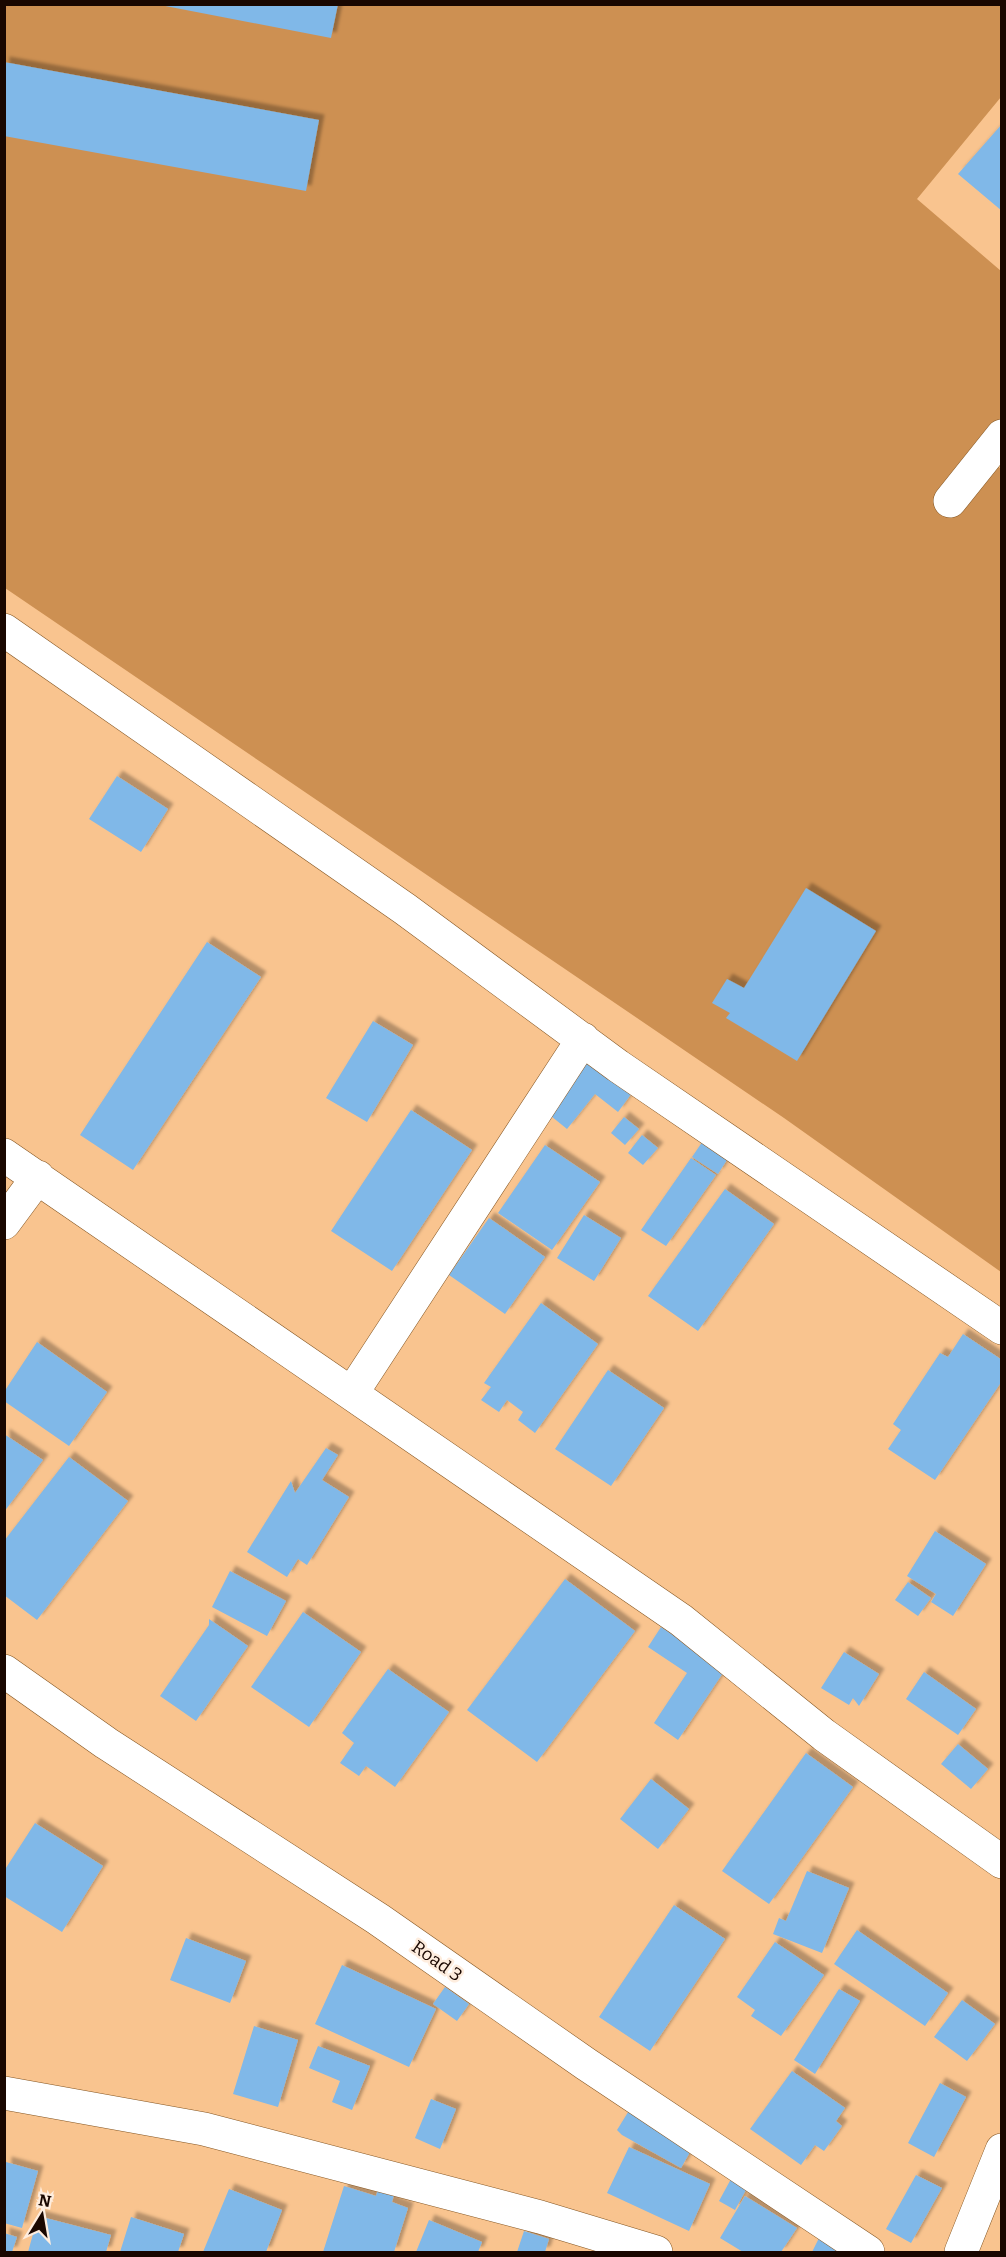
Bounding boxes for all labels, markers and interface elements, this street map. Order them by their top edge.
street label: Road 3 [408,1936,466,1986]
north arrow [12,2185,72,2245]
text: N [37,2190,53,2211]

